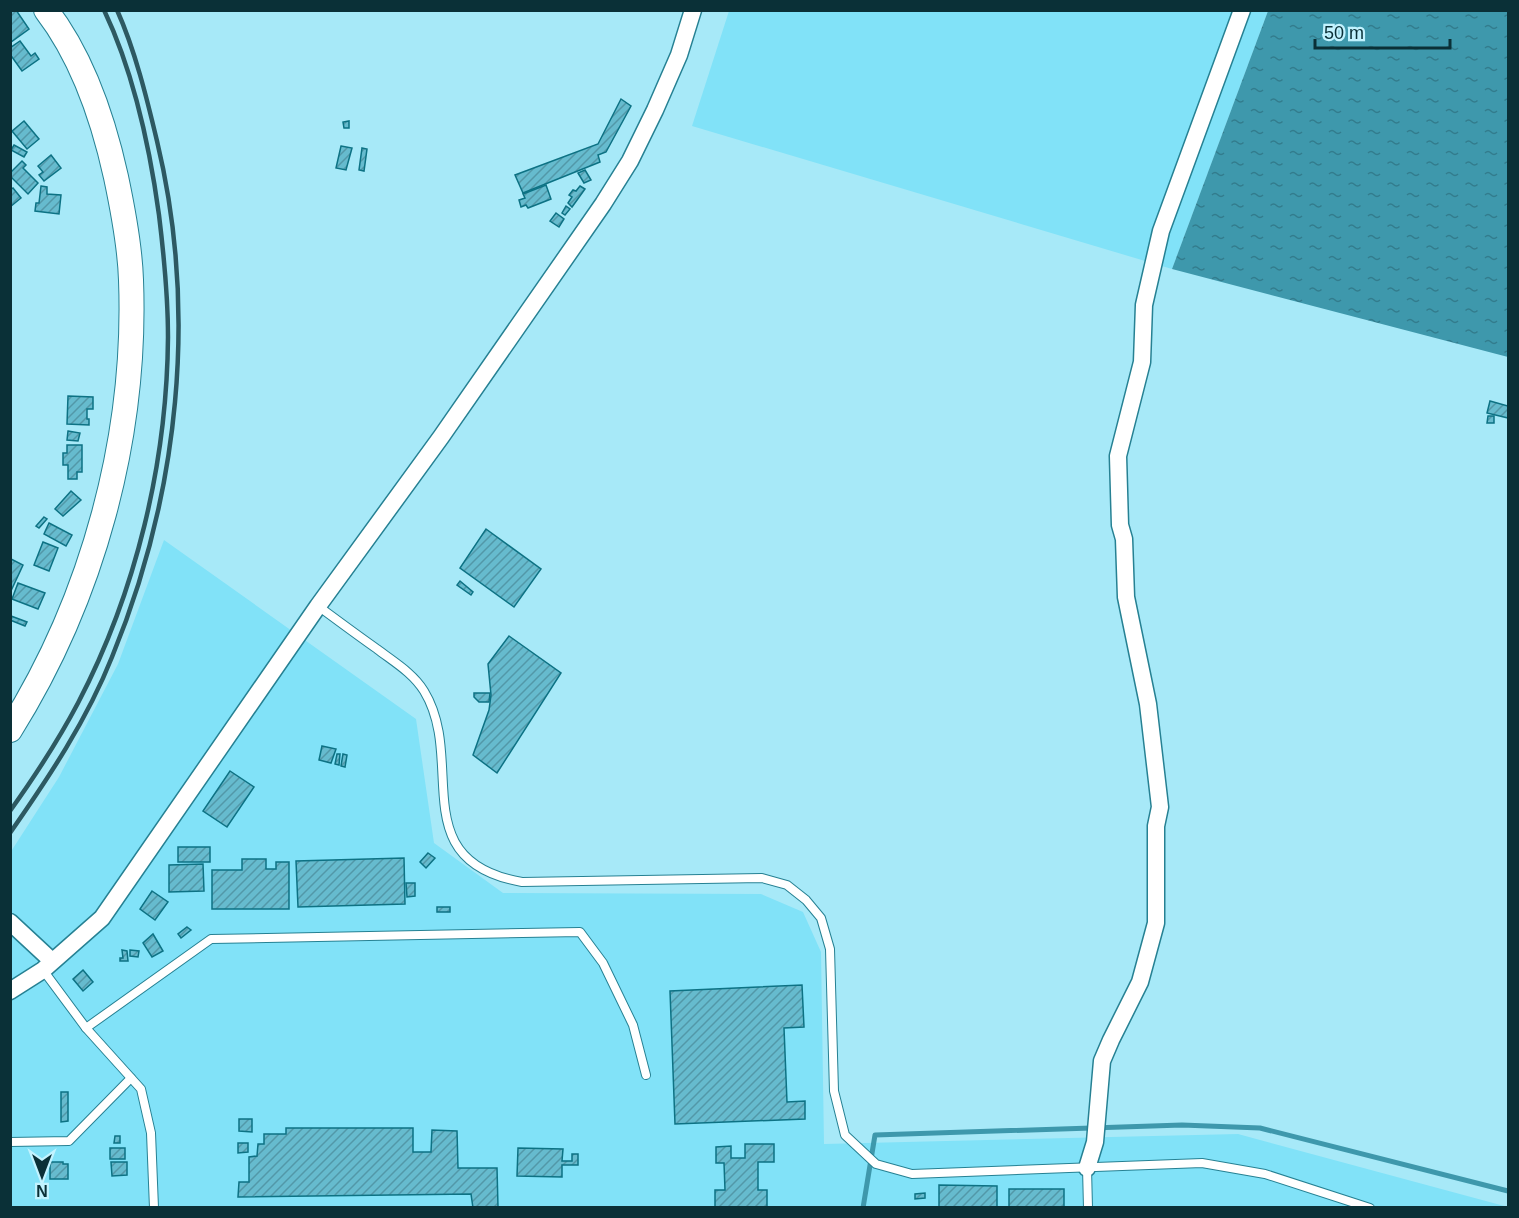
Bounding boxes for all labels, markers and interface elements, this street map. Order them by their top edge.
scale bar [1315,12,1450,50]
text: 50 m [1324,23,1364,43]
north arrow [12,1146,72,1206]
text: N [36,1182,48,1199]

